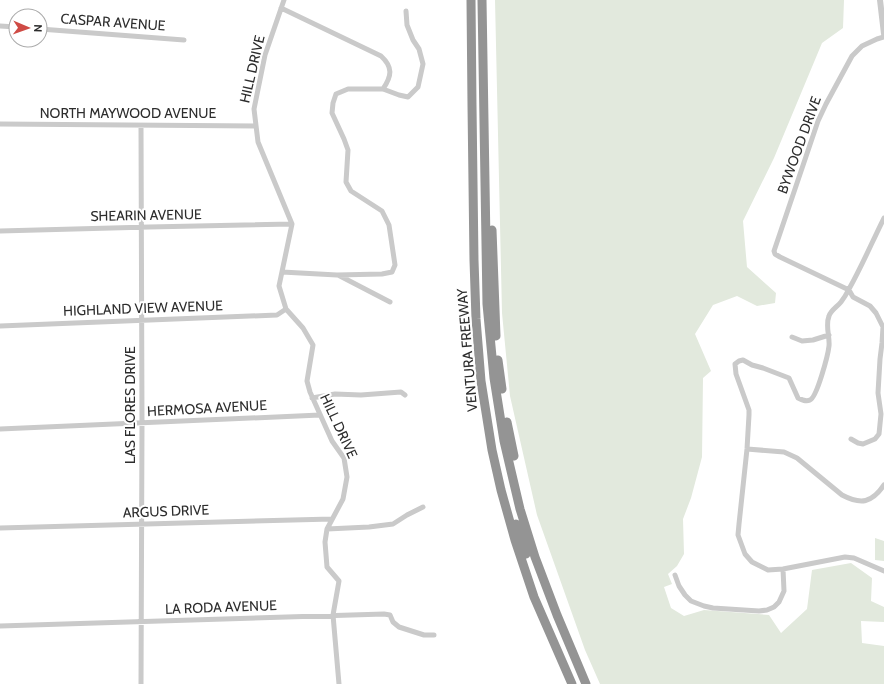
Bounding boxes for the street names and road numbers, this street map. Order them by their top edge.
street label: CASPAR AVENUE [60,9,166,35]
street label: HILL DRIVE [235,33,269,105]
street label: BYWOOD DRIVE [773,94,825,196]
street label: NORTH MAYWOOD AVENUE [40,104,216,122]
street label: SHEARIN AVENUE [90,205,202,225]
street label: VENTURA FREEWAY [453,287,481,412]
street label: HIGHLAND VIEW AVENUE [63,296,223,320]
street label: LAS FLORES DRIVE [121,346,139,464]
street label: HILL DRIVE [316,391,362,461]
street label: HERMOSA AVENUE [147,396,268,420]
street label: ARGUS DRIVE [123,500,210,522]
street label: LA RODA AVENUE [165,596,277,618]

